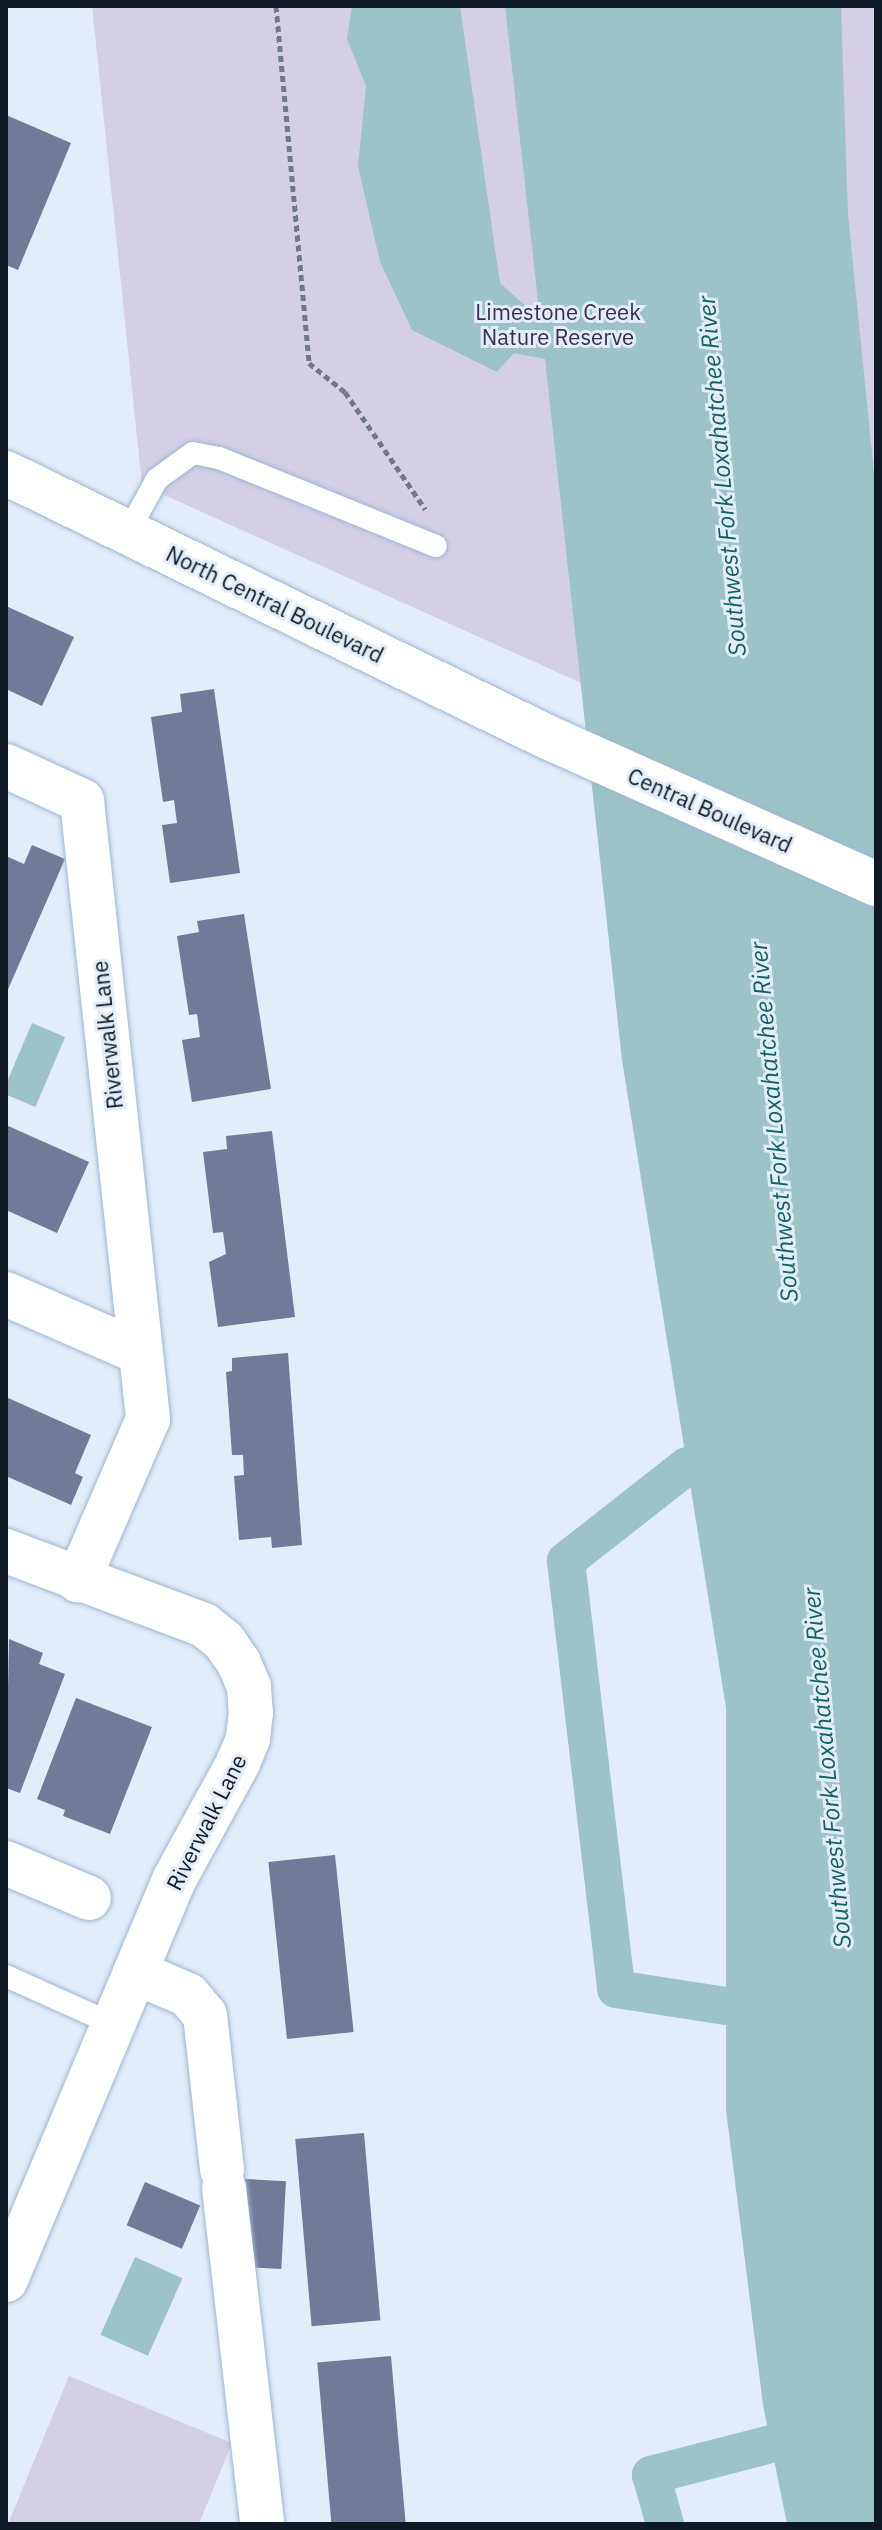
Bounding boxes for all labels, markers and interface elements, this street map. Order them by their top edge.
water label: Southwest Fork Loxahatchee River [692,294,752,658]
park label: Limestone Creek Nature Reserve [475,298,641,350]
street label: North Central Boulevard [162,540,388,668]
street label: Central Boulevard [624,762,796,858]
water label: Southwest Fork Loxahatchee River [744,940,804,1304]
street label: Riverwalk Lane [86,960,128,1110]
water label: Southwest Fork Loxahatchee River [797,1586,857,1950]
street label: Riverwalk Lane [160,1750,252,1894]

